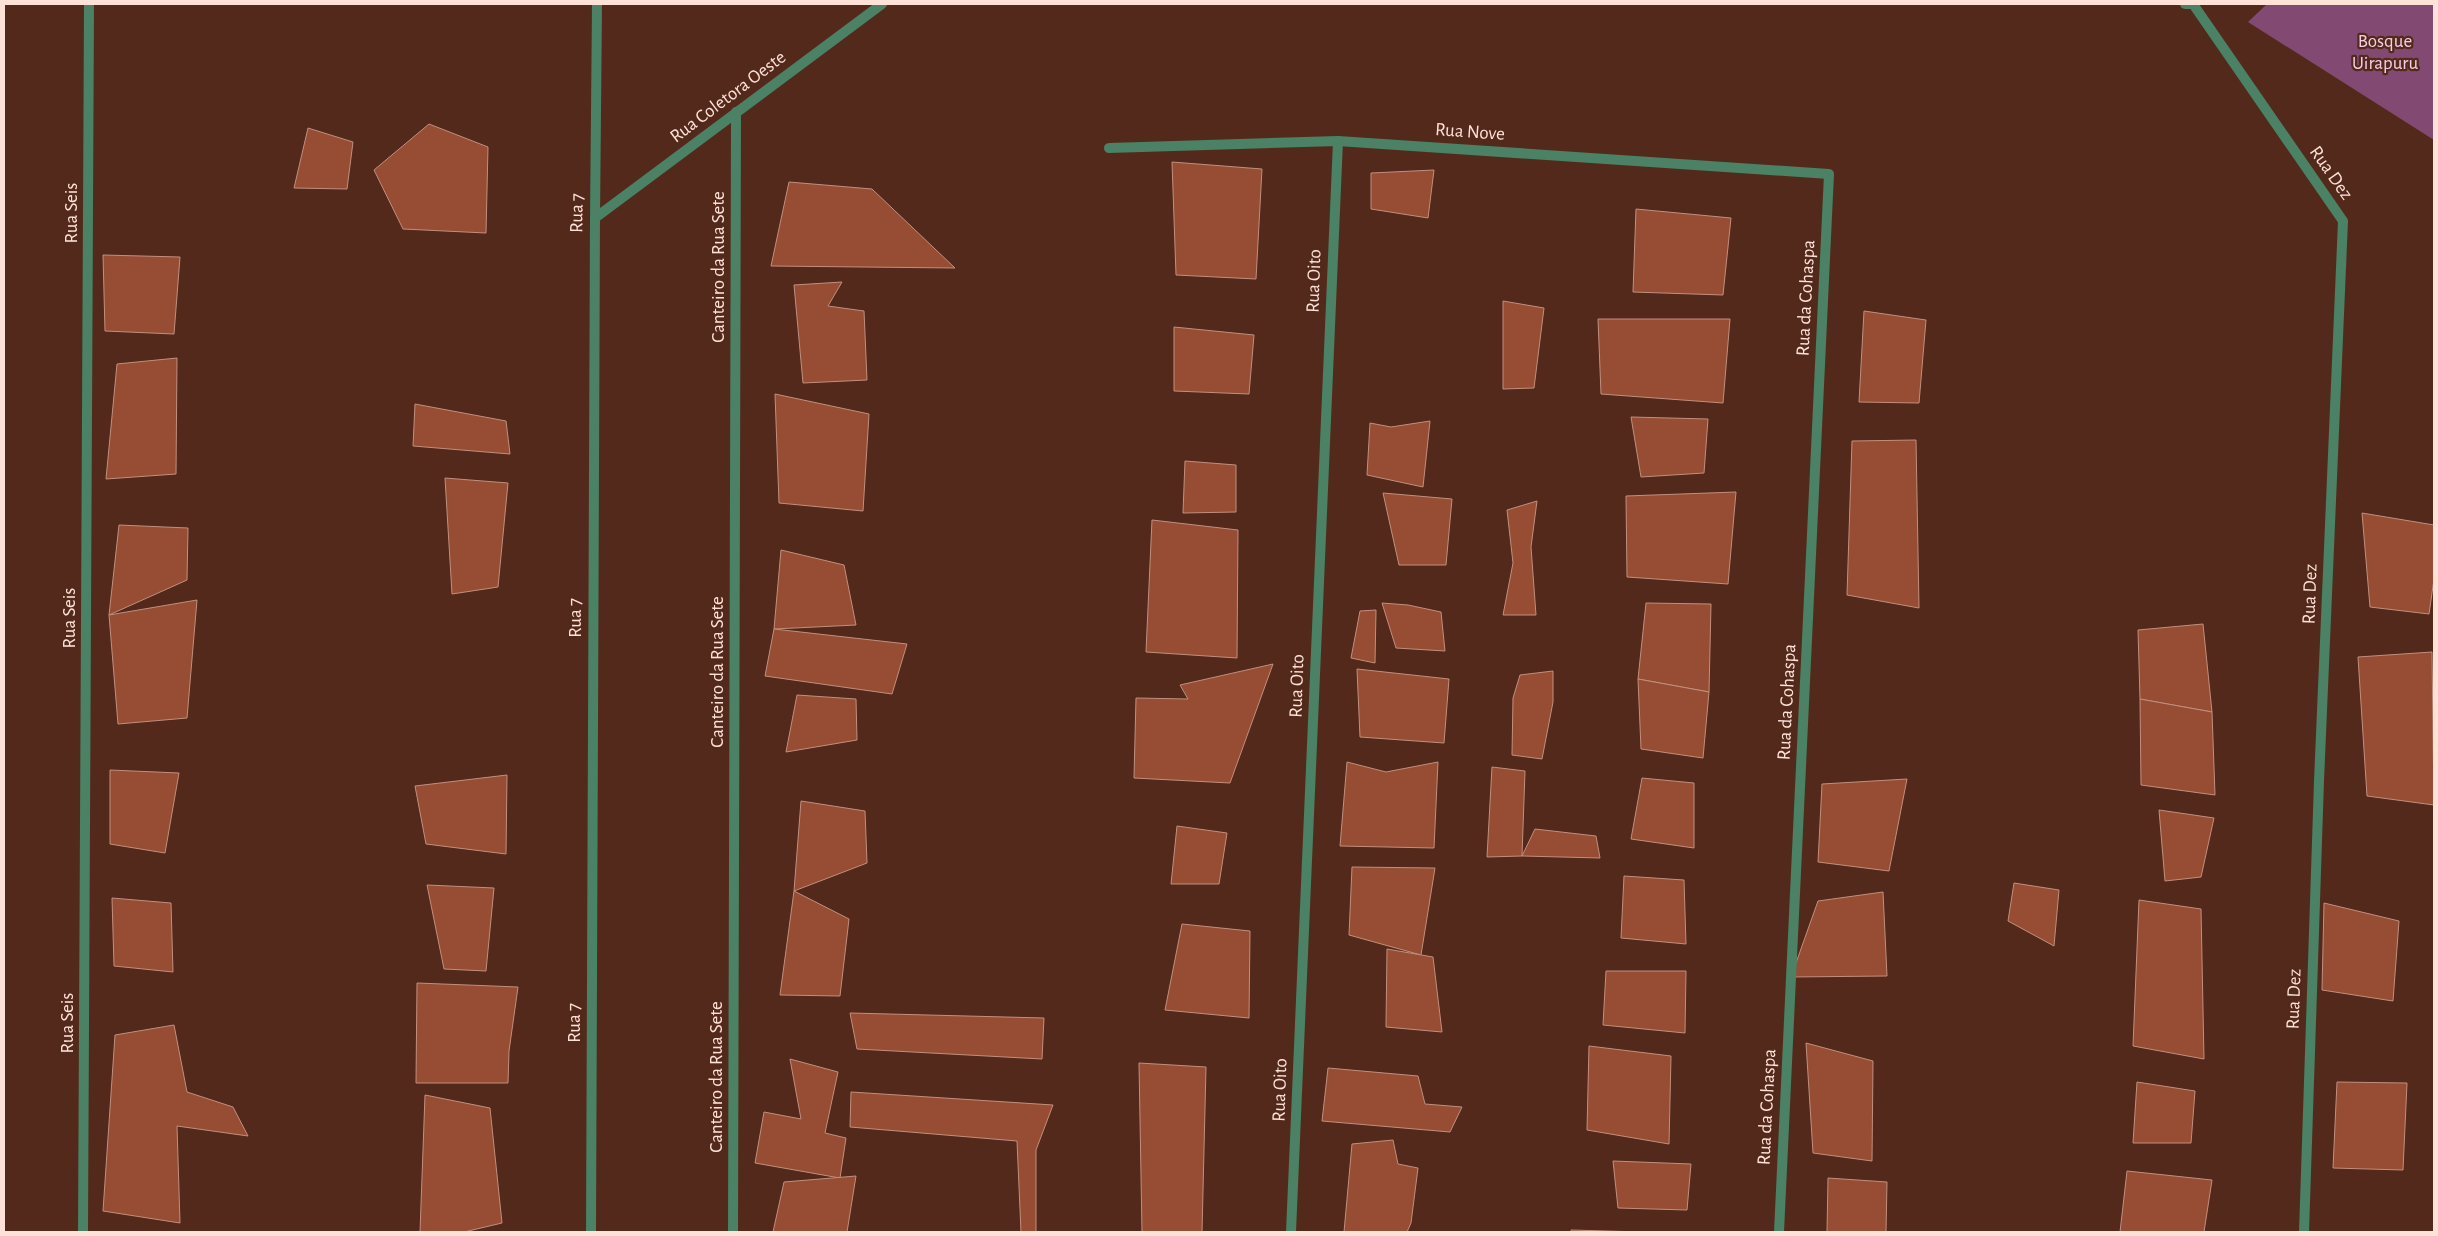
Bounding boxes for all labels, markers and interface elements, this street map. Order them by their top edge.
park label: Bosque Uirapuru [2352,32,2418,73]
street label: Rua Coletora Oeste [667,48,789,146]
street label: Rua Nove [1434,120,1506,144]
street label: Rua Dez [2306,143,2356,203]
street label: Rua Seis [62,183,81,243]
street label: Canteiro da Rua Sete [709,191,728,343]
street label: Rua 7 [567,193,587,233]
street label: Rua da Cohaspa [1793,239,1819,357]
street label: Rua Oito [1303,249,1325,313]
street label: Rua Dez [2299,563,2321,625]
street label: Rua Seis [60,588,79,648]
street label: Canteiro da Rua Sete [708,596,727,748]
street label: Rua 7 [566,598,585,638]
street label: Rua da Cohaspa [1774,643,1800,761]
street label: Rua Oito [1286,654,1308,718]
street label: Rua Dez [2283,968,2305,1030]
street label: Rua Seis [58,993,77,1053]
street label: Canteiro da Rua Sete [707,1001,726,1153]
street label: Rua 7 [565,1003,584,1043]
street label: Rua da Cohaspa [1754,1048,1780,1166]
street label: Rua Oito [1269,1058,1291,1122]

